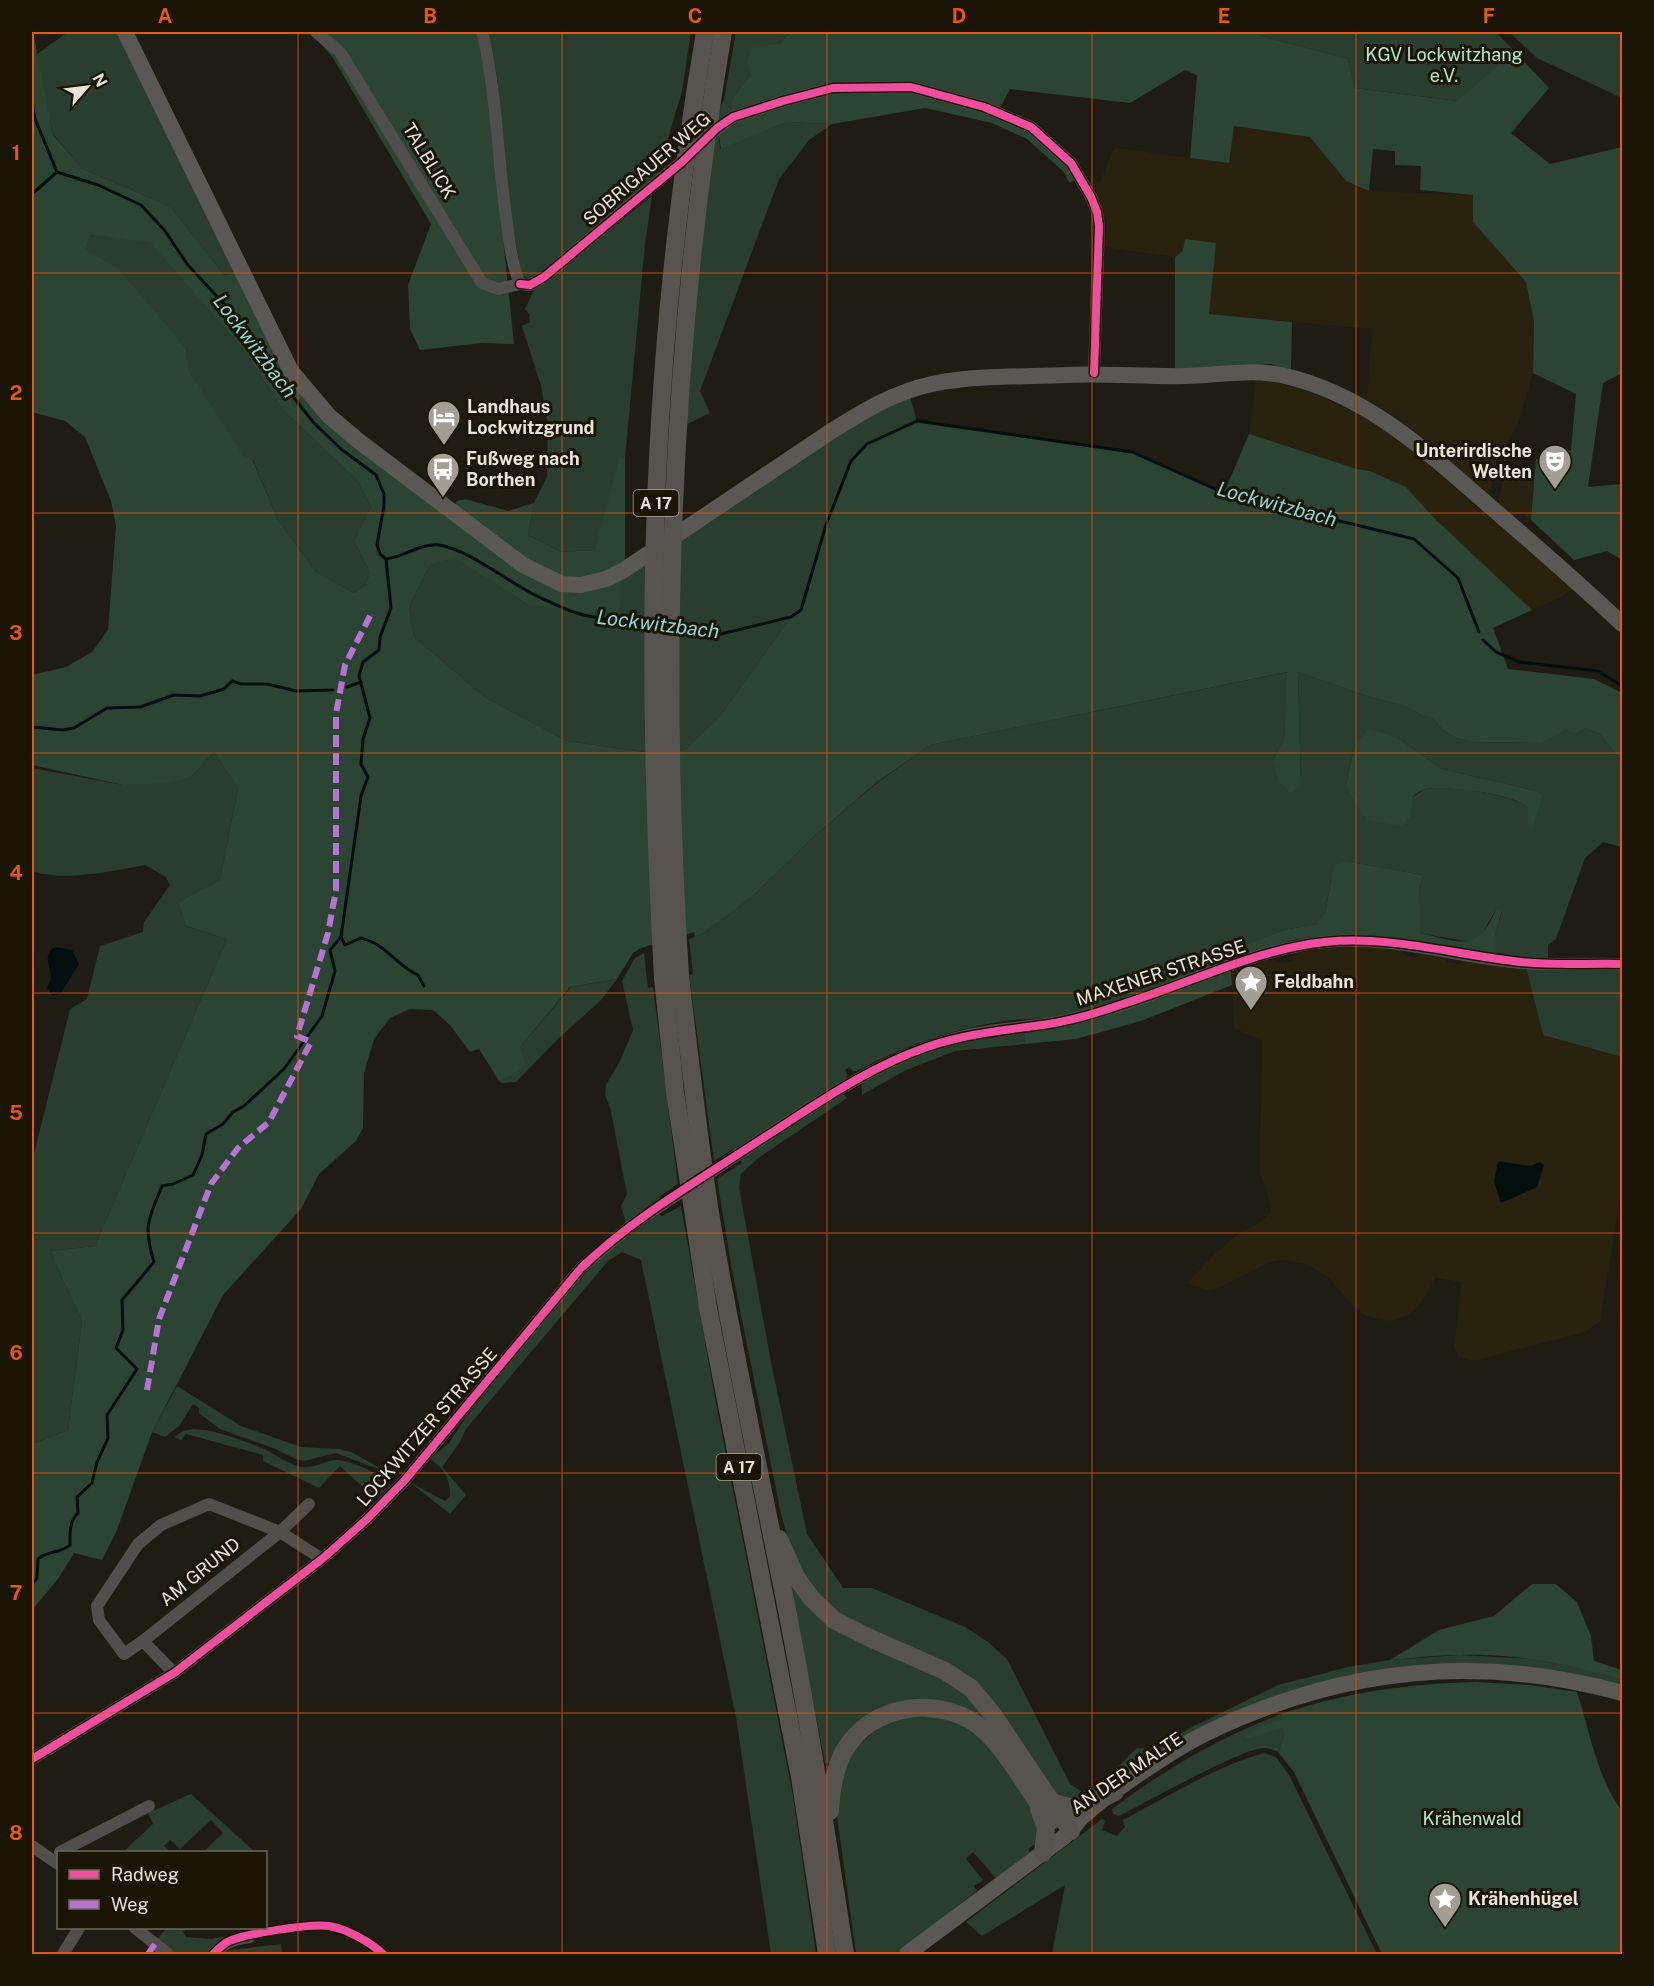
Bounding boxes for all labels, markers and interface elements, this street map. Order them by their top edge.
text: A [158,4,172,28]
text: B [423,4,437,28]
text: C [688,4,702,28]
text: D [952,4,966,28]
text: E [1218,4,1230,28]
text: F [1483,4,1495,28]
park label: KGV Lockwitzhang e.V. [1365,44,1523,86]
north arrow [57,57,117,117]
text: N [88,70,111,90]
street label: SOBRIGAUER WEG [579,108,714,230]
street label: TALBLICK [399,119,460,202]
text: 1 [12,141,20,165]
water label: Lockwitzbach [208,290,302,402]
text: 2 [10,381,22,405]
place label: Landhaus Lockwitzgrund [467,396,595,438]
hotel icon: Landhaus Lockwitzgrund [426,399,462,446]
place label: Unterirdische Welten [1415,440,1532,482]
theatre icon: Unterirdische Welten [1537,443,1573,490]
place label: Fußweg nach Borthen [466,448,580,490]
bus stop icon: Fußweg nach Borthen [425,451,461,498]
water label: Lockwitzbach [1214,476,1340,532]
road number: A 17 [634,490,678,516]
water label: Lockwitzbach [595,605,721,643]
text: 3 [9,621,23,645]
text: 4 [9,861,23,885]
street label: MAXENER STRASSE [1074,935,1248,1010]
place icon: Feldbahn [1233,964,1269,1011]
place label: Feldbahn [1274,971,1354,992]
text: 5 [9,1101,23,1125]
text: 6 [9,1341,23,1365]
street label: LOCKWITZER STRASSE [352,1343,501,1510]
road number: A 17 [716,1454,762,1480]
street label: AM GRUND [155,1533,244,1610]
text: 7 [10,1581,22,1605]
street label: AN DER MALTE [1067,1727,1187,1818]
park label: Krähenwald [1422,1808,1522,1829]
text: 8 [9,1821,23,1845]
legend [57,1851,267,1929]
text: Radweg [111,1864,179,1885]
place icon: Krähenhügel [1427,1881,1463,1928]
place label: Krähenhügel [1468,1888,1579,1909]
text: Weg [111,1894,149,1915]

